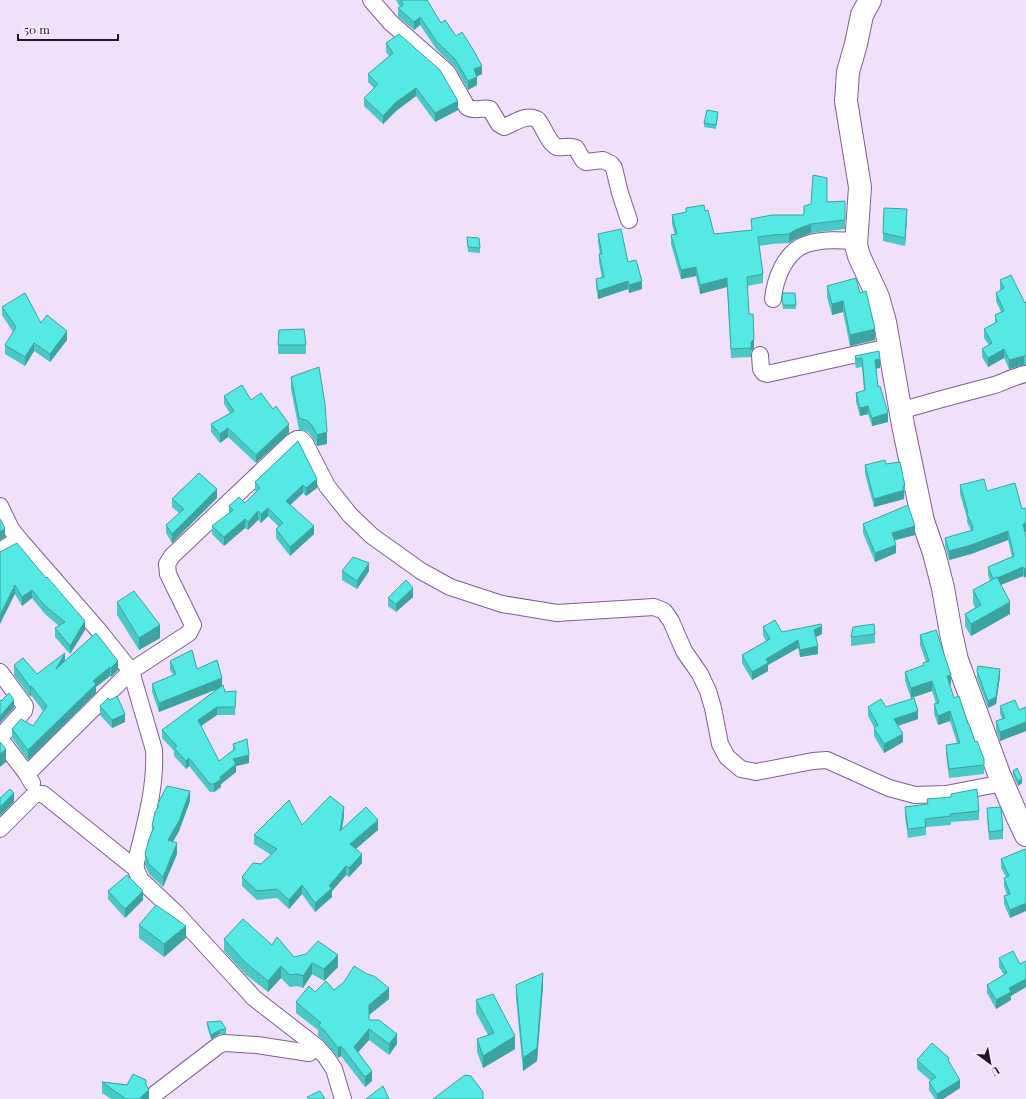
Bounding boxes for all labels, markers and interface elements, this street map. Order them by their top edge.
scale bar [18,16,118,42]
text: 50 m [24,21,50,37]
north arrow [970,1043,1010,1083]
text: U [988,1064,1003,1080]

